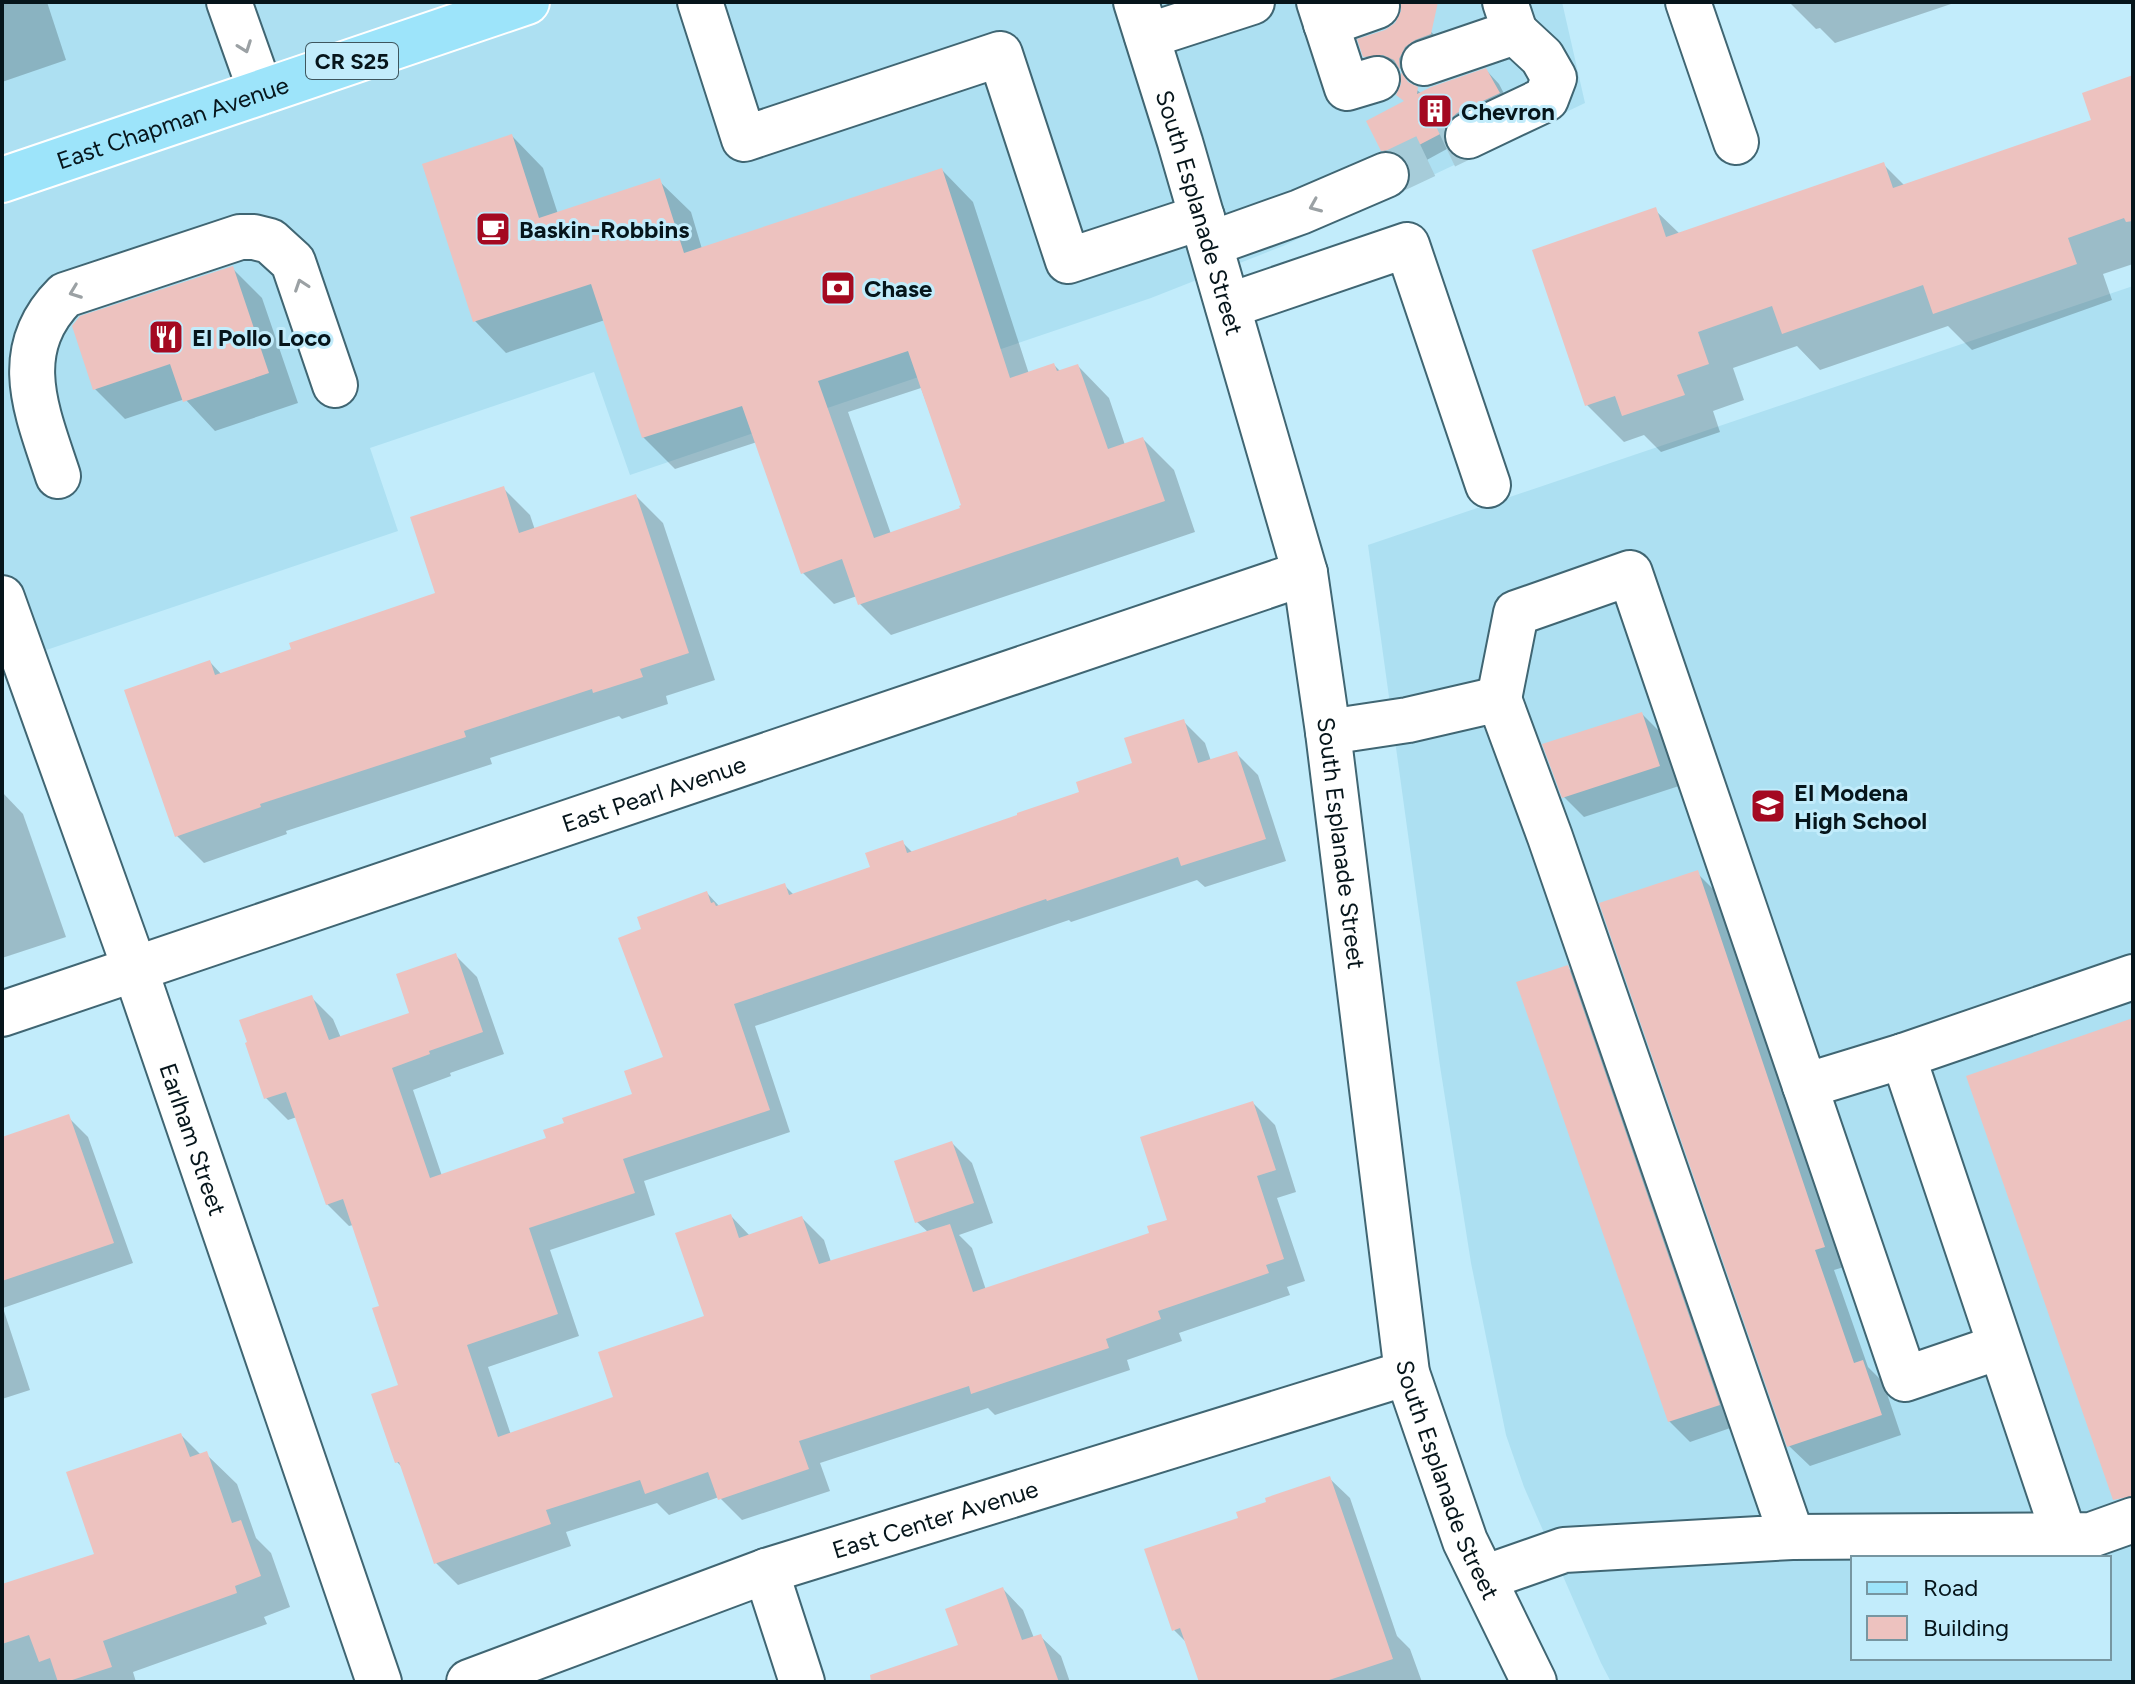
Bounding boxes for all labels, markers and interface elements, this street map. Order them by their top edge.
one-way arrow [235,39,252,53]
road number: CR S25 [306,43,398,79]
street label: East Chapman Avenue [53,69,292,175]
street label: South Esplanade Street [1150,87,1250,338]
building icon: Chevron [1416,92,1454,130]
place label: Chevron [1461,97,1555,126]
one-way arrow [1308,196,1323,212]
cafe icon: Baskin-Robbins [474,210,512,248]
place label: Baskin-Robbins [519,215,689,244]
bank icon: Chase [819,269,857,307]
place label: Chase [864,274,932,303]
one-way arrow [295,279,311,293]
one-way arrow [69,282,83,299]
restaurant icon: El Pollo Loco [147,318,185,356]
place label: El Pollo Loco [192,323,331,352]
street label: South Esplanade Street [1312,715,1372,971]
street label: East Pearl Avenue [558,749,749,838]
place label: El Modena High School [1794,778,1927,835]
school or university icon: El Modena High School [1749,787,1787,825]
street label: Earlham Street [154,1059,233,1219]
street label: South Esplanade Street [1391,1358,1506,1604]
street label: East Center Avenue [829,1473,1042,1564]
legend [1851,1556,2111,1660]
text: Road [1923,1573,1978,1602]
text: Building [1923,1613,2009,1642]

